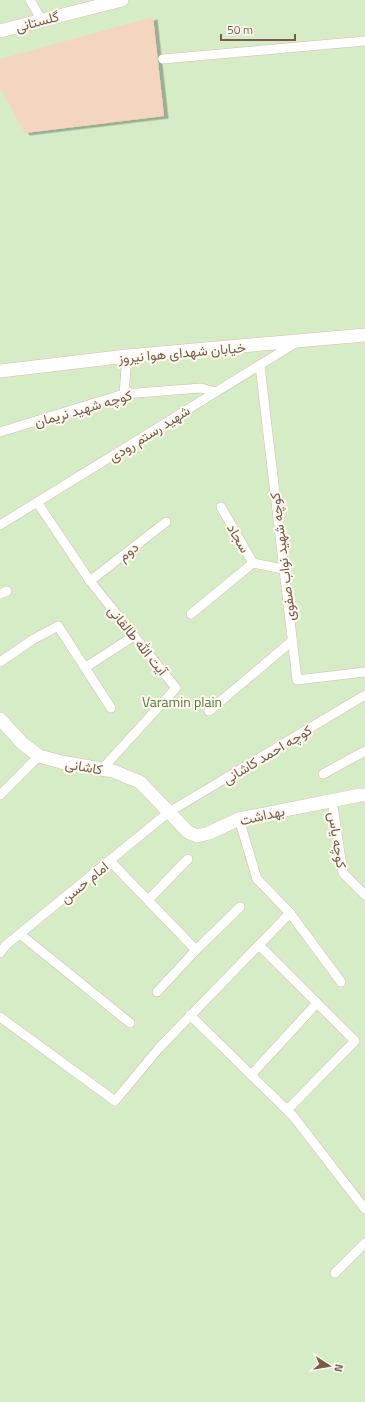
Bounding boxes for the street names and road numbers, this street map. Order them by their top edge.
street label: گلستانی [13,5,61,37]
street label: خیابان شهدای هوا نیروز [116,336,247,368]
street label: کوچه شهید نریمان [32,384,134,432]
street label: شهید رستم رودی [104,400,194,466]
street label: کوچه شهید نواب صفوی [264,492,300,622]
street label: سجاد [222,519,256,557]
street label: دوم [113,536,143,566]
street label: آیت الله طالقانی [103,600,174,681]
street label: کوچه احمد کاشانی [218,719,316,789]
street label: کاشانی [64,752,104,780]
street label: بهداشت [237,800,287,830]
street label: کوچه یاس [323,810,353,870]
street label: امام حسن [55,856,113,908]

